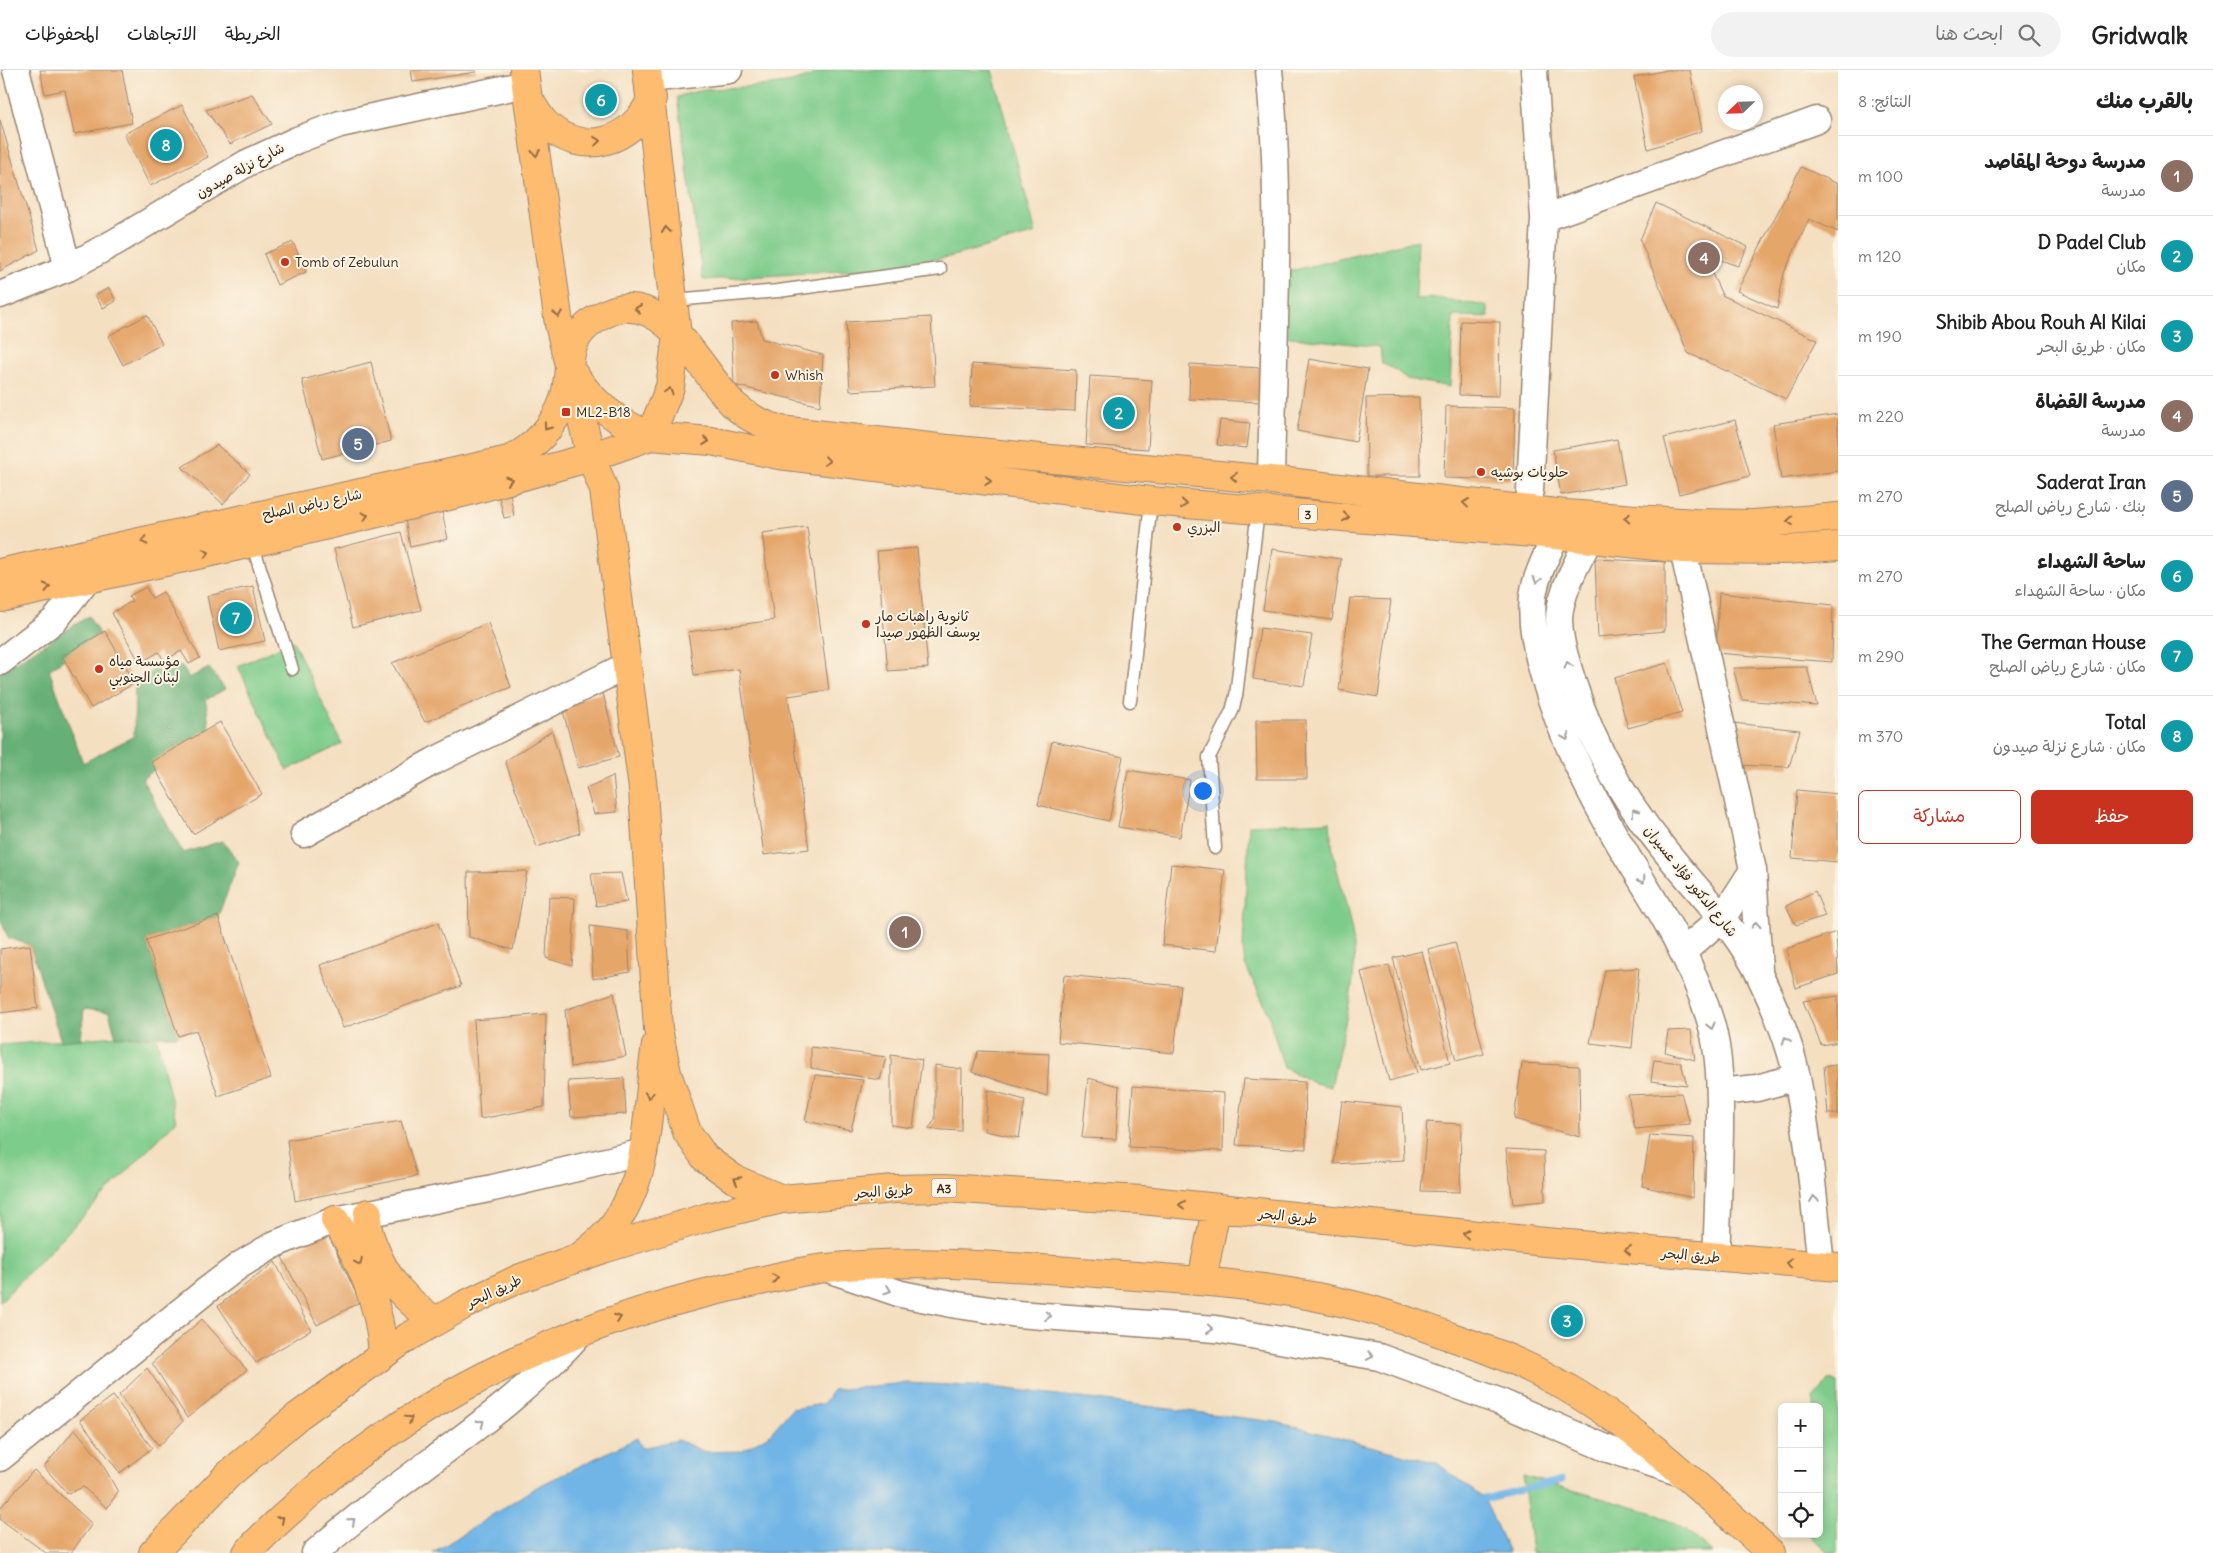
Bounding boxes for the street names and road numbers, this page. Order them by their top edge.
street label: شارع نزلة صيدون [193,138,288,203]
street label: شارع رياض الصلح [261,485,364,524]
road number: 3 [1299,504,1317,524]
street label: شارع الدكتور فؤاد عسيران [1640,822,1742,941]
road number: A3 [932,1178,956,1198]
street label: طريق البحر [853,1180,914,1202]
street label: طريق البحر [1257,1204,1318,1228]
street label: طريق البحر [1660,1243,1721,1267]
street label: طريق البحر [463,1270,524,1312]

